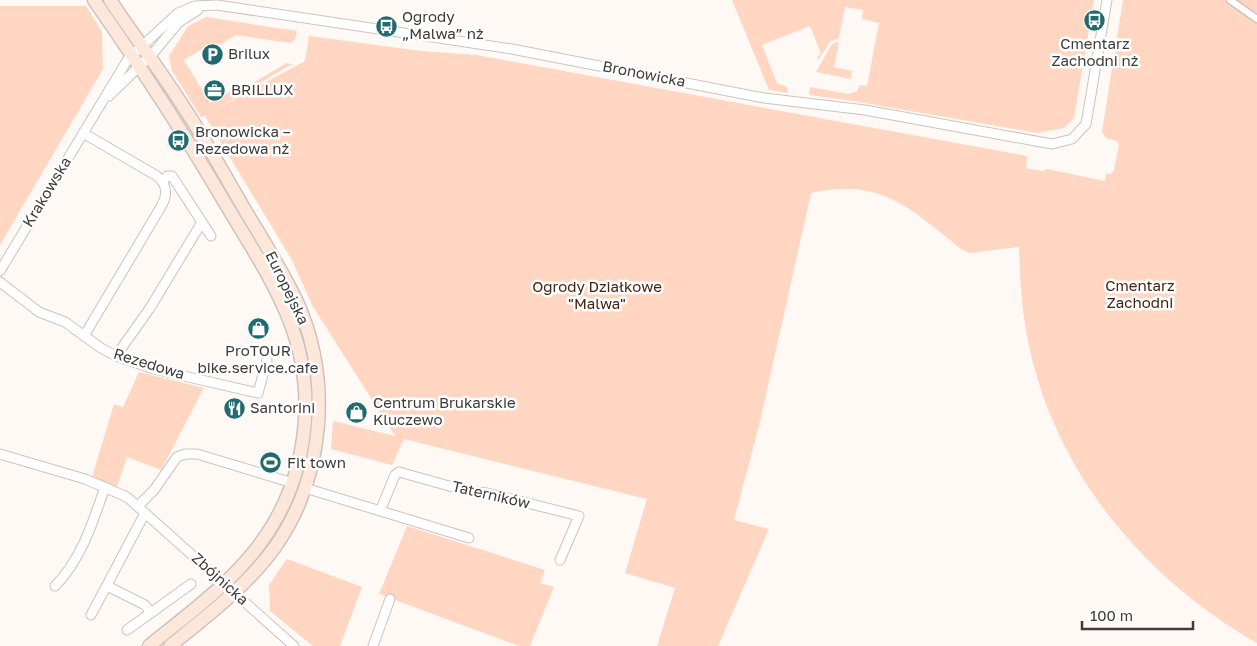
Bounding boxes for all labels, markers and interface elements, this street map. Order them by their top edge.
place label: Ogrody „Malwa” nż [402,7,484,42]
bus stop icon: Cmentarz Zachodni nż [1083,9,1107,33]
bus stop icon: Ogrody „Malwa” nż [374,14,398,38]
place label: Cmentarz Zachodni nż [1052,34,1139,69]
parking icon: Brilux [200,42,224,66]
place label: Brilux [228,44,270,62]
street label: Bronowicka [601,56,687,90]
office icon: BRILLUX [203,78,227,102]
place label: BRILLUX [231,80,294,98]
place label: Bronowicka – Rezedowa nż [195,122,291,157]
bus stop icon: Bronowicka – Rezedowa nż [167,129,191,153]
street label: Krakowska [18,153,74,230]
street label: Europejska [262,248,313,327]
park label: Cmentarz Zachodni [1105,276,1175,311]
park label: Ogrody Działkowe "Malwa" [532,277,662,312]
shop icon: ProTOUR bike.service.cafe [246,316,270,340]
place label: ProTOUR bike.service.cafe [197,341,319,376]
street label: Rezedowa [112,344,187,382]
place label: Centrum Brukarskie Kluczewo [373,393,516,428]
restaurant icon: Santorini [222,396,246,420]
place label: Santorini [250,398,315,416]
shop icon: Centrum Brukarskie Kluczewo [345,400,369,424]
sports icon: Fit town [259,451,283,475]
place label: Fit town [287,453,346,471]
street label: Taterników [451,476,532,512]
street label: Zbójnicka [189,548,253,608]
scale bar [1082,598,1193,630]
text: 100 m [1090,606,1133,624]

